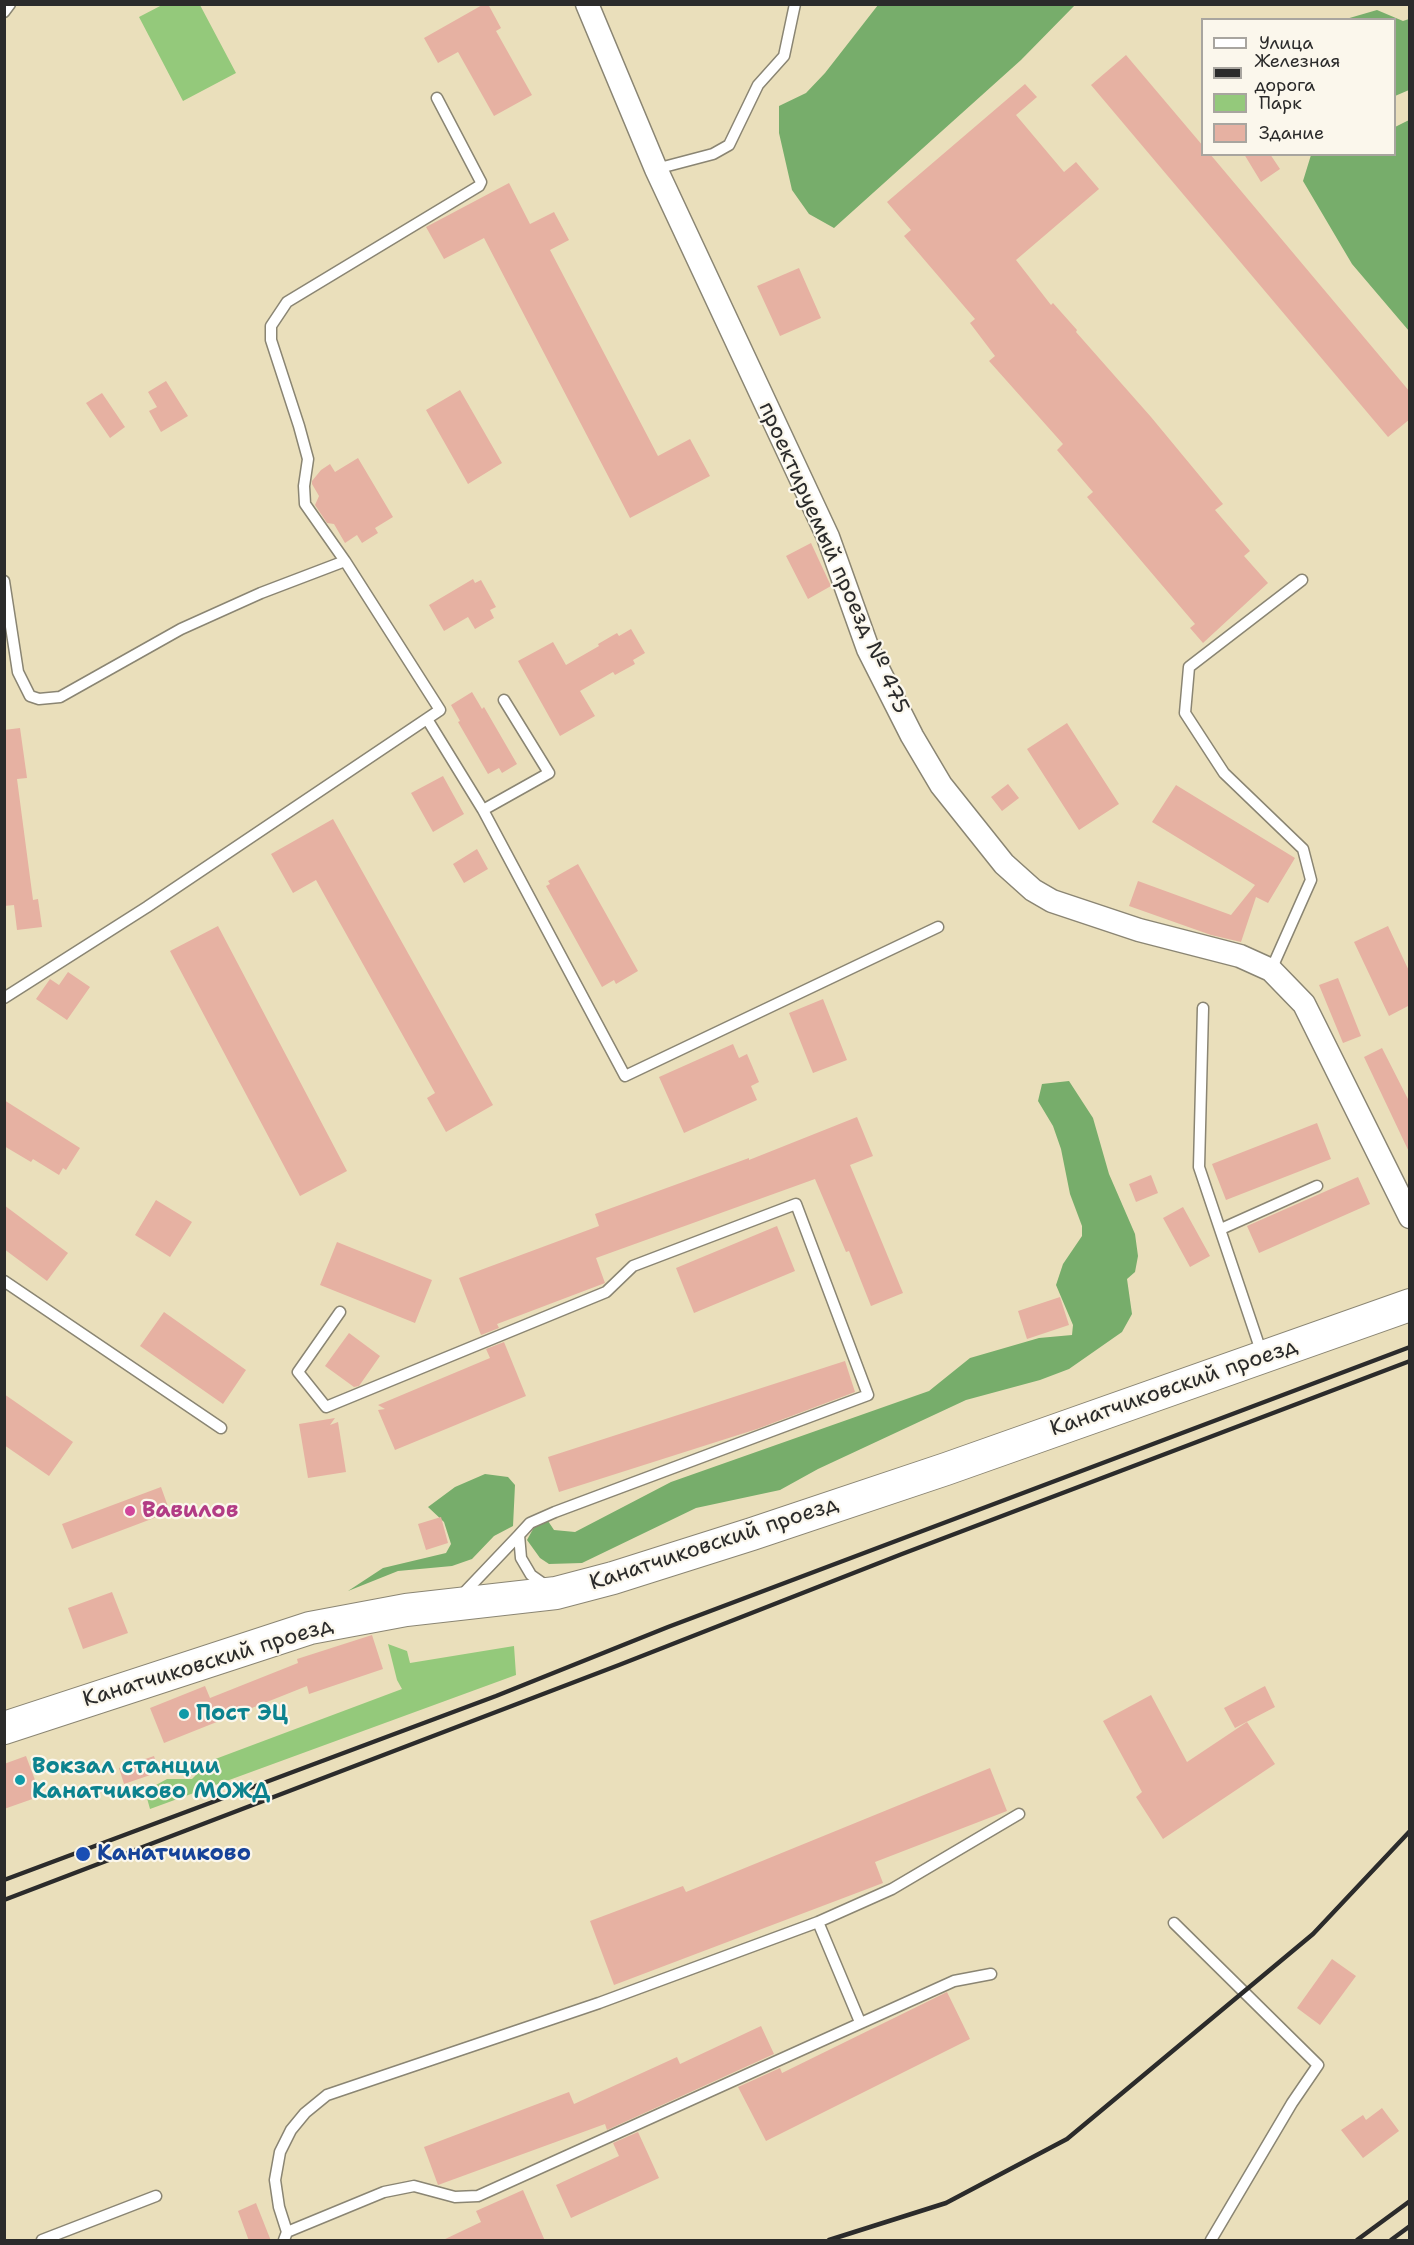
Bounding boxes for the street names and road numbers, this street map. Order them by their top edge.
street label: проектируемый проезд № 475 [752,398,914,718]
street label: Канатчиковский проезд [1047,1333,1301,1443]
street label: Канатчиковский проезд [586,1491,842,1597]
street label: Канатчиковский проезд [80,1612,336,1714]

